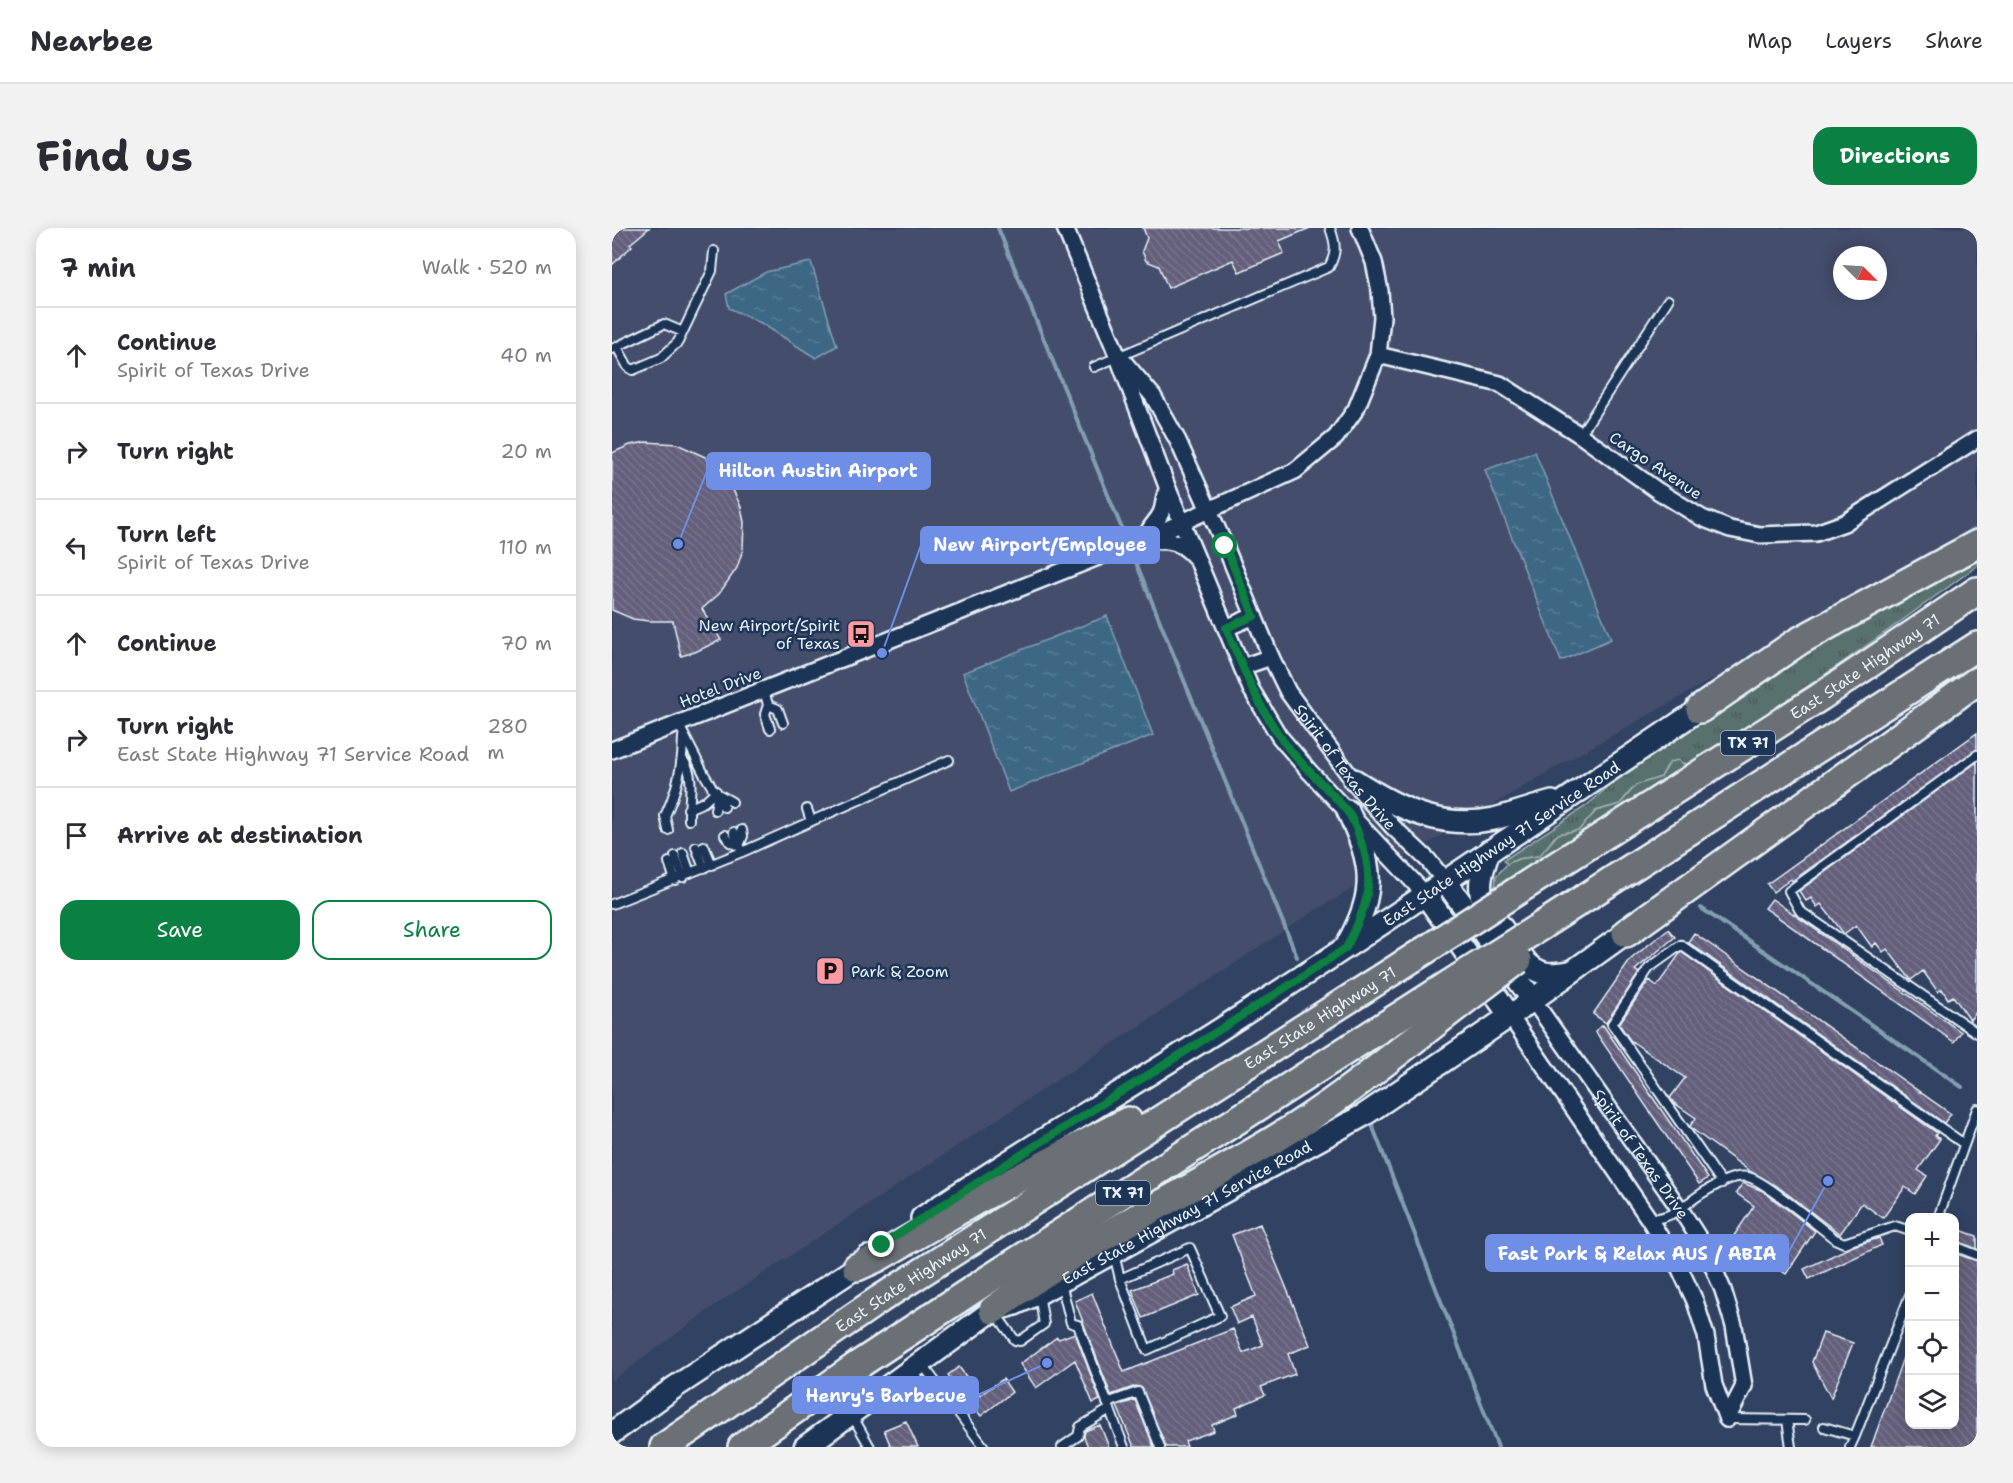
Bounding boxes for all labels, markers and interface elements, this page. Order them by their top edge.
text: Nearbee [30,22,153,60]
text: Map [1747,27,1792,55]
text: Layers [1825,27,1892,55]
text: Share [1925,27,1983,55]
button: Directions [1813,127,1977,185]
text: Find us [36,128,193,184]
north arrow [1833,246,1887,300]
text: 7 min [60,250,136,285]
text: Walk · 520 m [422,254,552,280]
text: Continue [117,328,217,357]
icon: ahead [60,339,93,372]
text: 40 m [500,342,552,368]
text: Spirit of Texas Drive [117,357,310,383]
street label: Cargo Avenue [1605,427,1706,504]
icon: right [60,435,93,468]
text: Turn right [117,437,234,466]
text: 20 m [501,438,552,464]
callout: Hilton Austin Airport [707,453,930,489]
text: Hilton Austin Airport [719,459,918,483]
text: Turn left [117,520,216,549]
callout: New Airport/Employee [921,527,1159,563]
icon: left [60,531,93,564]
route start [1211,532,1237,558]
text: New Airport/Employee [933,533,1147,557]
text: 110 m [498,534,552,560]
text: Spirit of Texas Drive [117,549,310,575]
street label: East State Highway 71 [1786,609,1944,725]
place label: New Airport/Spirit of Texas [699,615,840,654]
bus stop icon: New Airport/Spirit of Texas [845,618,877,650]
icon: ahead [60,627,93,660]
text: Continue [117,629,217,658]
text: 70 m [500,630,552,656]
street label: Hotel Drive [676,662,764,713]
street label: Spirit of Texas Drive [1289,700,1401,835]
text: Turn right [117,712,234,741]
text: 280 m [487,713,528,765]
icon: right [60,723,93,756]
road number: TX 71 [1721,731,1775,755]
text: East State Highway 71 Service Road [117,741,469,767]
street label: East State Highway 71 Service Road [1379,756,1624,931]
icon: arrive [60,819,93,852]
text: Arrive at destination [117,821,363,850]
button: Save [60,900,300,960]
button: Share [312,900,552,960]
parking icon: Park & Zoom [814,955,846,987]
place label: Park & Zoom [851,961,949,982]
street label: East State Highway 71 [1240,962,1400,1074]
street label: Spirit of Texas Drive [1588,1085,1694,1223]
street label: East State Highway 71 Service Road [1058,1136,1315,1290]
road number: TX 71 [1096,1181,1150,1205]
map controls [1905,1213,1959,1429]
button: + [1905,1213,1959,1267]
street label: East State Highway 71 [831,1224,991,1337]
route end [868,1231,894,1257]
callout: Fast Park & Relax AUS / ABIA [1486,1235,1788,1271]
text: Fast Park & Relax AUS / ABIA [1498,1242,1776,1266]
button: − [1905,1267,1959,1321]
button: locate [1905,1321,1959,1375]
button: layers [1905,1375,1959,1429]
callout: Henry's Barbecue [793,1377,978,1413]
text: Henry's Barbecue [806,1384,967,1408]

